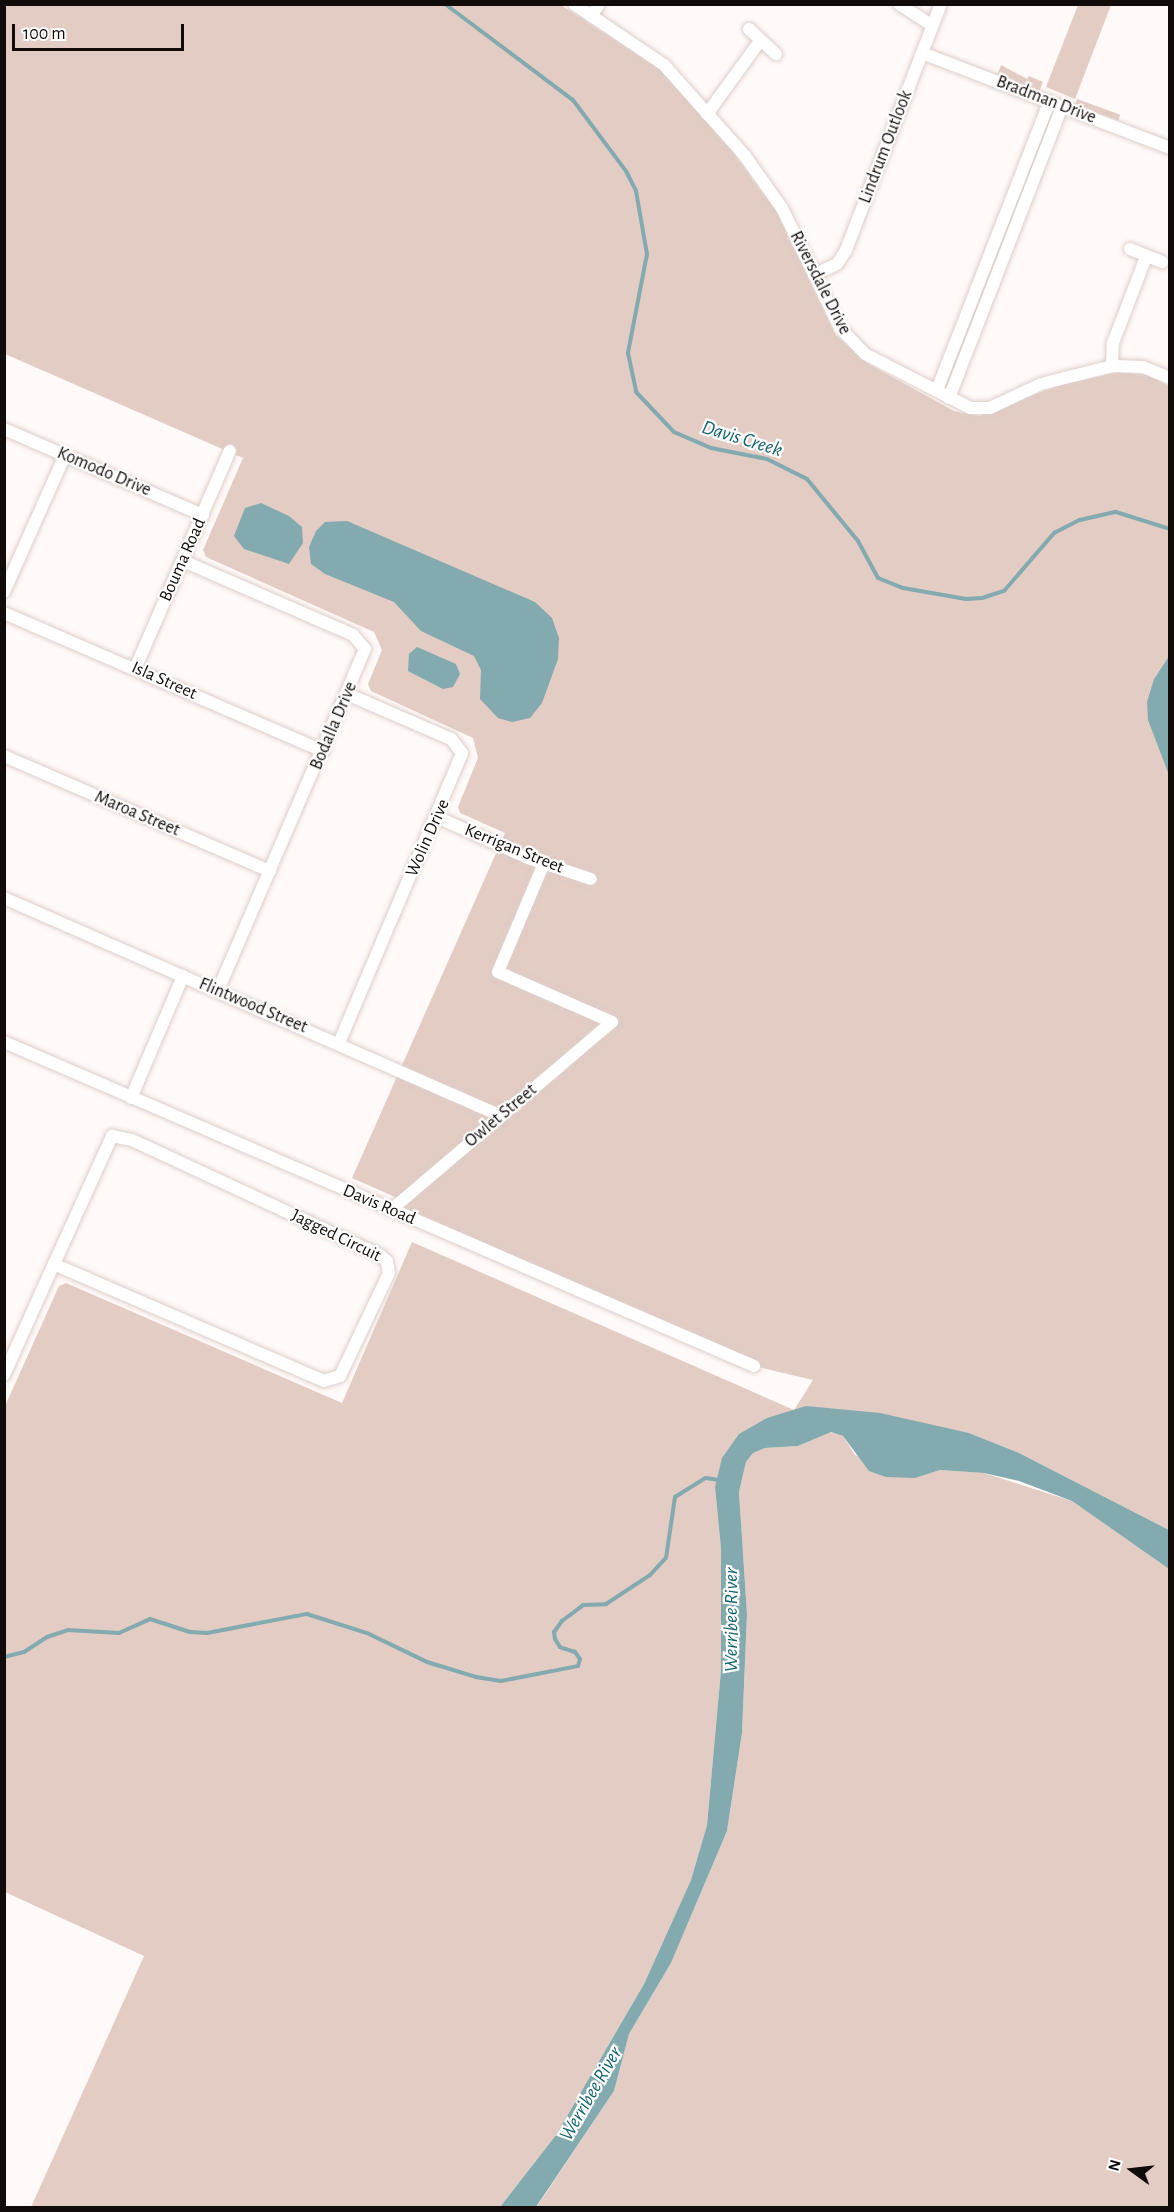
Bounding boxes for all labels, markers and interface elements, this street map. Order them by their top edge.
scale bar [15,12,188,50]
text: 100 m [23,25,66,43]
street label: Bradman Drive [993,71,1099,129]
street label: Lindrum Outlook [855,87,917,207]
street label: Riversdale Drive [785,228,855,338]
water label: Davis Creek [699,415,785,463]
street label: Komodo Drive [54,443,154,501]
street label: Bouma Road [155,515,211,605]
street label: Isla Street [128,657,200,705]
street label: Bodalla Drive [306,679,362,773]
street label: Maroa Street [91,786,183,842]
street label: Wolin Drive [401,796,455,880]
street label: Kerrigan Street [461,819,567,879]
street label: Flintwood Street [195,973,311,1039]
street label: Owlet Street [461,1080,541,1152]
street label: Davis Road [339,1180,419,1230]
street label: Jagged Circuit [288,1205,384,1267]
water label: Werribee River [719,1568,743,1672]
water label: Werribee River [554,2043,628,2145]
north arrow [1102,2140,1162,2200]
text: N [1105,2158,1124,2173]

